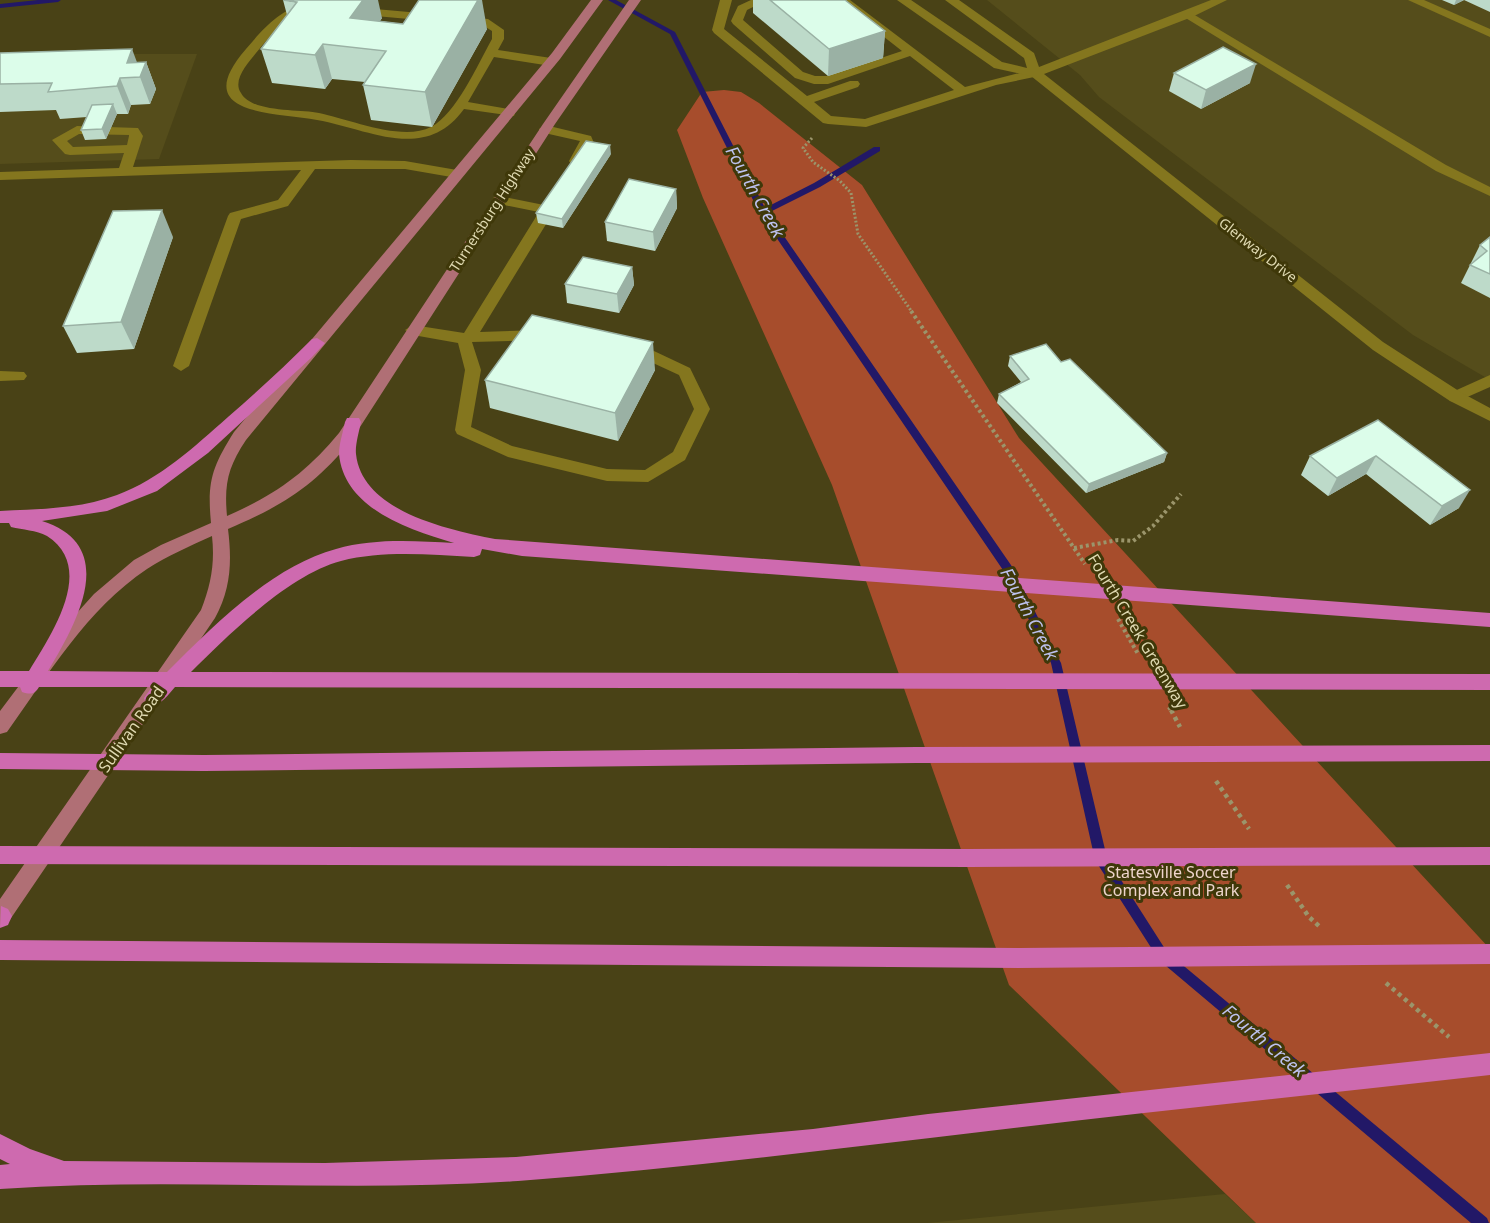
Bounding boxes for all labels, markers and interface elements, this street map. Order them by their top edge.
water label: Fourth Creek [721,141,792,243]
street label: Turnersburg Highway [445,144,539,275]
street label: Glenway Drive [1215,213,1302,286]
street label: Fourth Creek Greenway [1083,549,1193,713]
water label: Fourth Creek [995,563,1065,665]
street label: Sullivan Road [93,681,169,777]
park label: Statesville Soccer Complex and Park [1103,861,1240,901]
water label: Fourth Creek [1218,998,1312,1083]

